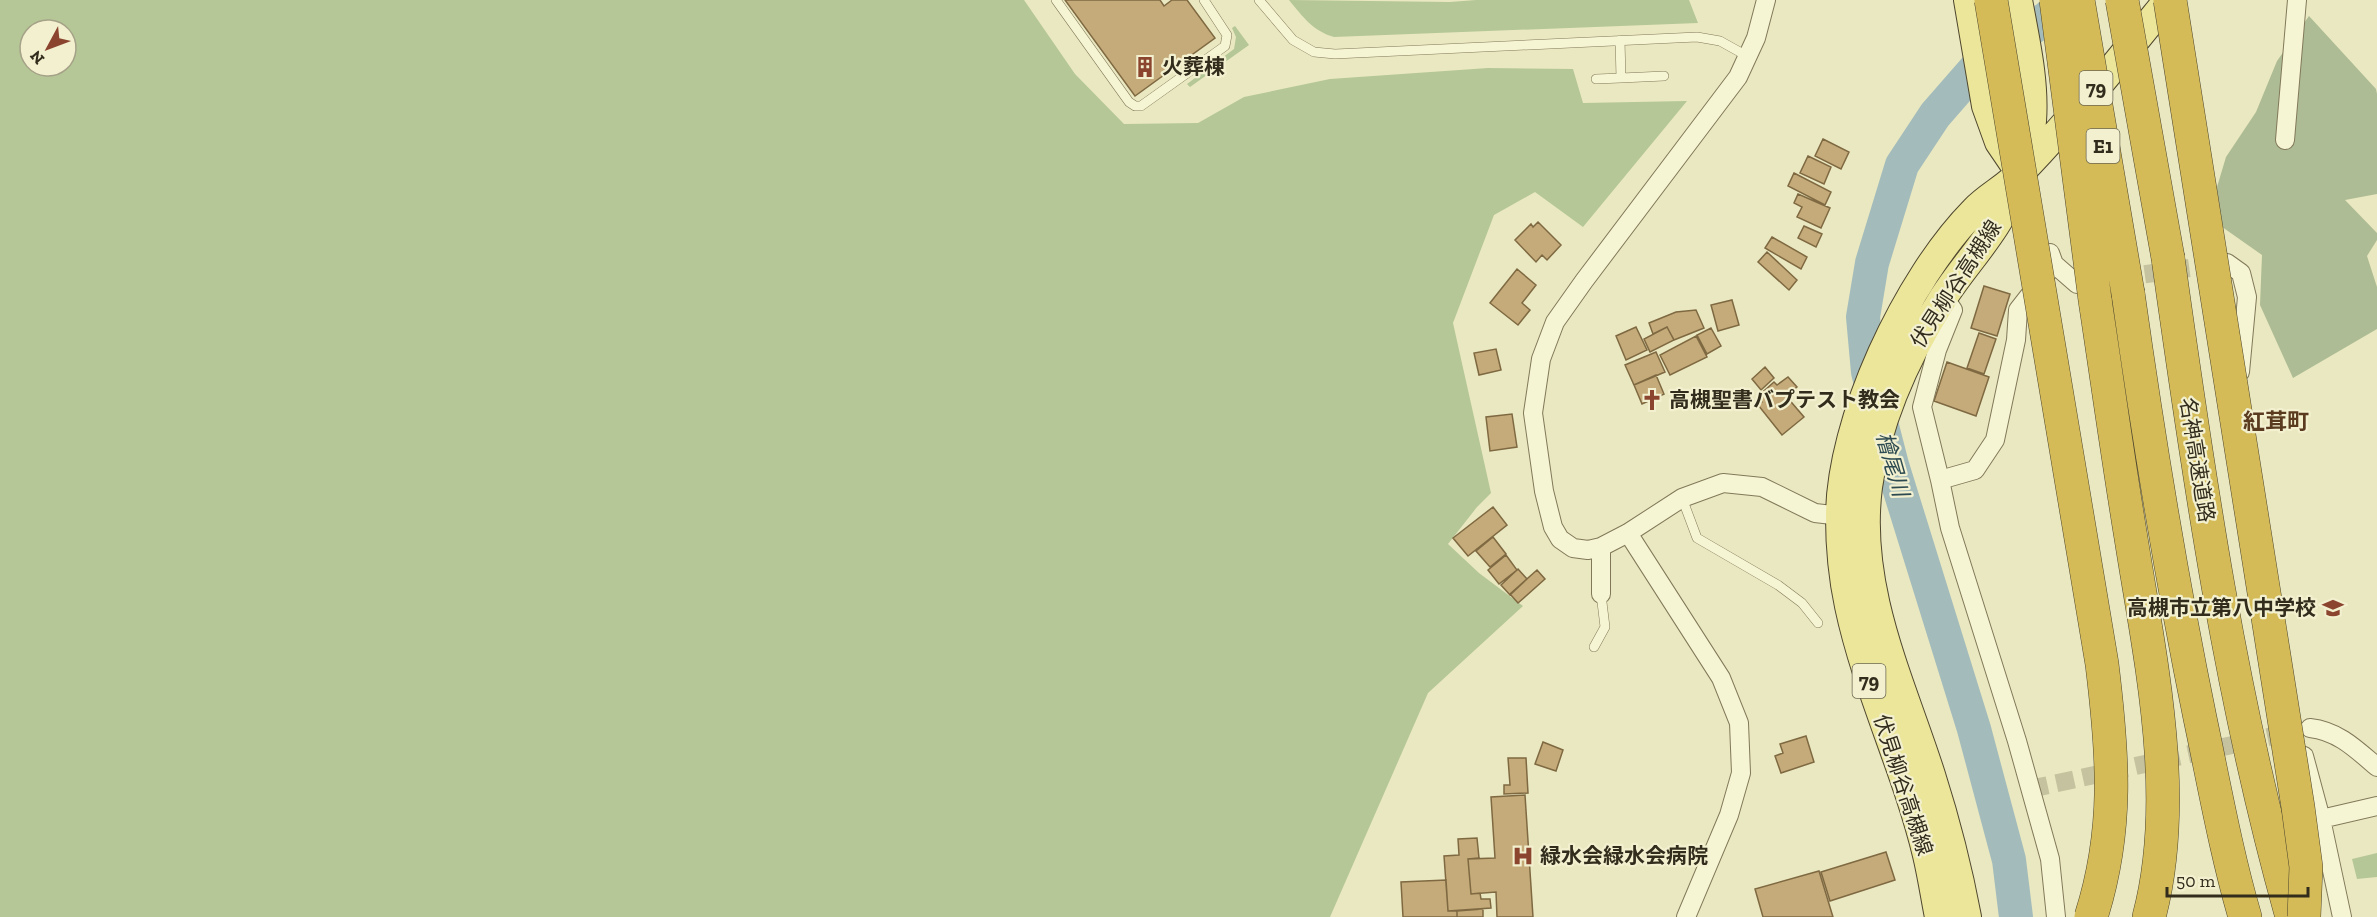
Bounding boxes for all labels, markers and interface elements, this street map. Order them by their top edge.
north arrow [18,18,78,78]
text: N [26,47,48,68]
place label: 火葬棟 [1162,54,1225,79]
building icon: 火葬棟 [1133,55,1157,79]
road number: 79 [2080,71,2112,105]
road number: E1 [2086,129,2120,163]
street label: 伏見柳谷高槻線 [1905,215,2006,352]
place label: 高槻聖書バプテスト教会 [1669,387,1900,412]
church icon: 高槻聖書バプテスト教会 [1640,388,1664,412]
street label: 名神高速道路 [2175,396,2220,524]
district label: 紅茸町 [2243,408,2309,435]
water label: 檜尾川 [1870,429,1915,501]
place label: 高槻市立第八中学校 [2127,595,2316,620]
school or university icon: 高槻市立第八中学校 [2321,596,2345,620]
road number: 79 [1852,664,1886,698]
street label: 伏見柳谷高槻線 [1869,711,1938,859]
place label: 緑水会緑水会病院 [1540,843,1708,868]
hospital icon: 緑水会緑水会病院 [1511,844,1535,868]
scale bar [2167,860,2308,898]
text: 50 m [2176,870,2216,892]

